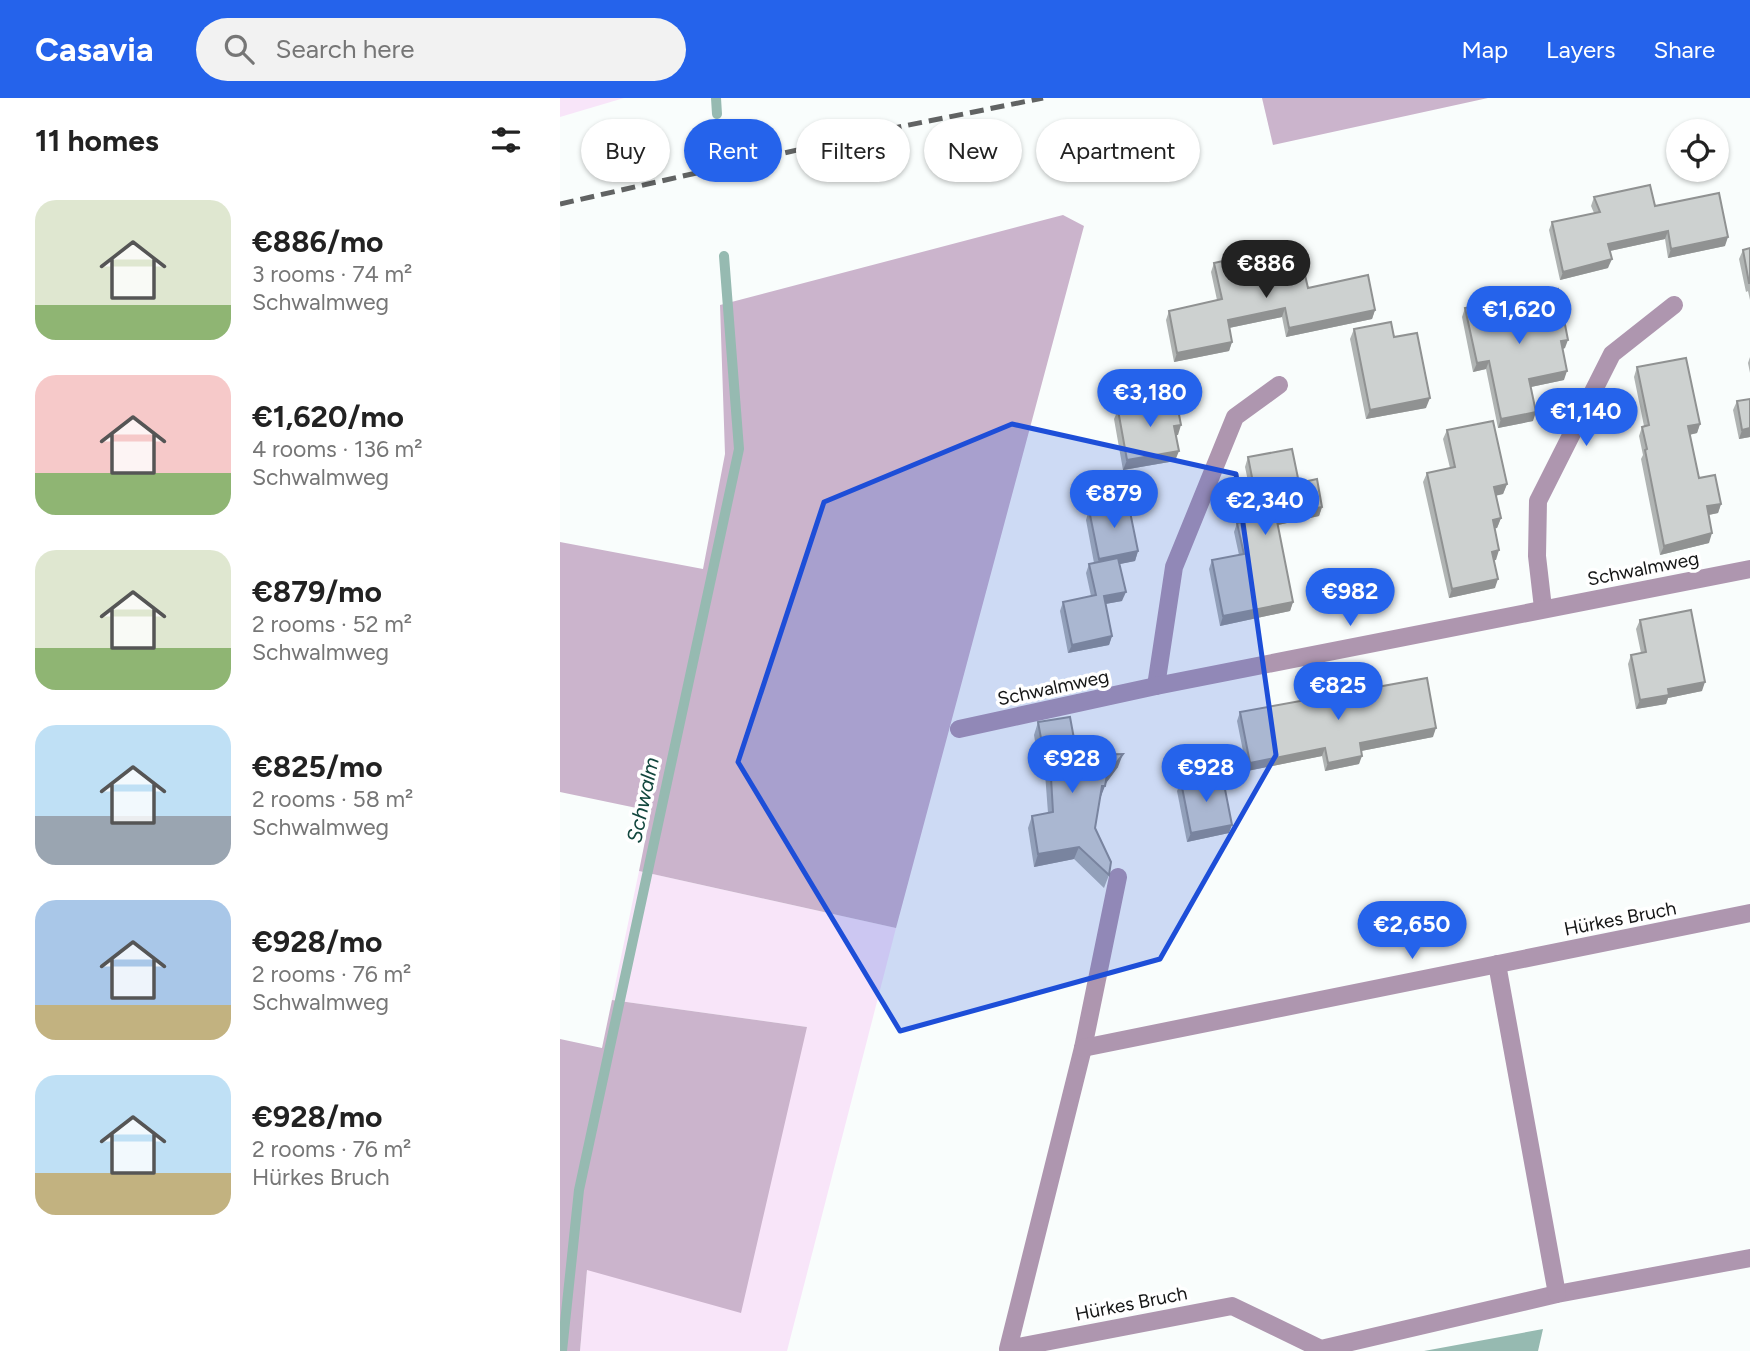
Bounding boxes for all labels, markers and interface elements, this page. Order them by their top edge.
search box [196,18,686,81]
text: Casavia [35,30,154,69]
icon: search [220,30,258,68]
text: Search here [276,33,415,65]
text: Map [1461,35,1508,64]
text: Layers [1546,35,1615,64]
text: Share [1653,35,1715,64]
chip: Buy [581,119,670,182]
chip: Rent [684,119,782,182]
chip: Filters [796,119,910,182]
chip: New [924,119,1022,182]
chip: Apartment [1036,119,1200,182]
map controls [1666,119,1729,182]
button: locate [1666,119,1729,182]
icon: filters [487,121,525,159]
text: 11 homes [35,122,159,159]
text: €886/mo [252,223,384,260]
icon: home [91,228,175,312]
pin: €886 [1225,240,1307,300]
text: €886 [1237,249,1295,277]
text: 3 rooms · 74 m² [252,260,412,288]
pin: €1,620 [1462,286,1576,346]
text: Schwalmweg [252,288,389,316]
text: €1,620 [1482,295,1556,323]
pin: €3,180 [1093,370,1207,429]
text: €3,180 [1113,378,1187,406]
pin: €1,140 [1529,388,1643,448]
text: €1,140 [1551,397,1621,425]
text: €1,620/mo [252,398,404,435]
icon: home [91,403,175,487]
text: 4 rooms · 136 m² [252,435,423,463]
text: Schwalmweg [252,463,389,491]
pin: €879 [1073,470,1155,530]
pin: €2,340 [1208,478,1322,537]
text: €879 [1086,479,1142,507]
text: €2,340 [1226,486,1304,514]
street label: Schwalmweg [1585,546,1701,591]
pin: €982 [1309,568,1391,628]
text: €879/mo [252,573,382,610]
text: €982 [1322,577,1378,605]
icon: home [91,578,175,662]
text: 2 rooms · 52 m² [252,610,412,638]
text: Schwalmweg [252,638,389,666]
pin: €825 [1297,662,1379,722]
street label: Schwalmweg [995,664,1111,711]
text: €825 [1310,671,1366,699]
pin: €928 [1031,736,1113,795]
text: €928 [1044,744,1100,772]
pin: €928 [1165,744,1247,804]
text: €825/mo [252,748,383,785]
icon: home [91,753,175,837]
text: €928 [1178,753,1234,781]
water label: Schwalm [621,755,664,845]
text: 2 rooms · 58 m² [252,785,413,813]
text: Schwalmweg [252,813,389,841]
street label: Hürkes Bruch [1562,896,1678,941]
pin: €2,650 [1355,902,1469,961]
text: €2,650 [1374,910,1450,938]
text: €928/mo [252,923,383,960]
icon: home [91,928,175,1012]
text: 2 rooms · 76 m² [252,960,411,988]
text: Schwalmweg [252,988,389,1016]
text: €928/mo [252,1098,383,1135]
icon: home [91,1103,175,1187]
text: 2 rooms · 76 m² [252,1135,411,1163]
text: Hürkes Bruch [252,1163,390,1191]
street label: Hürkes Bruch [1073,1281,1189,1326]

